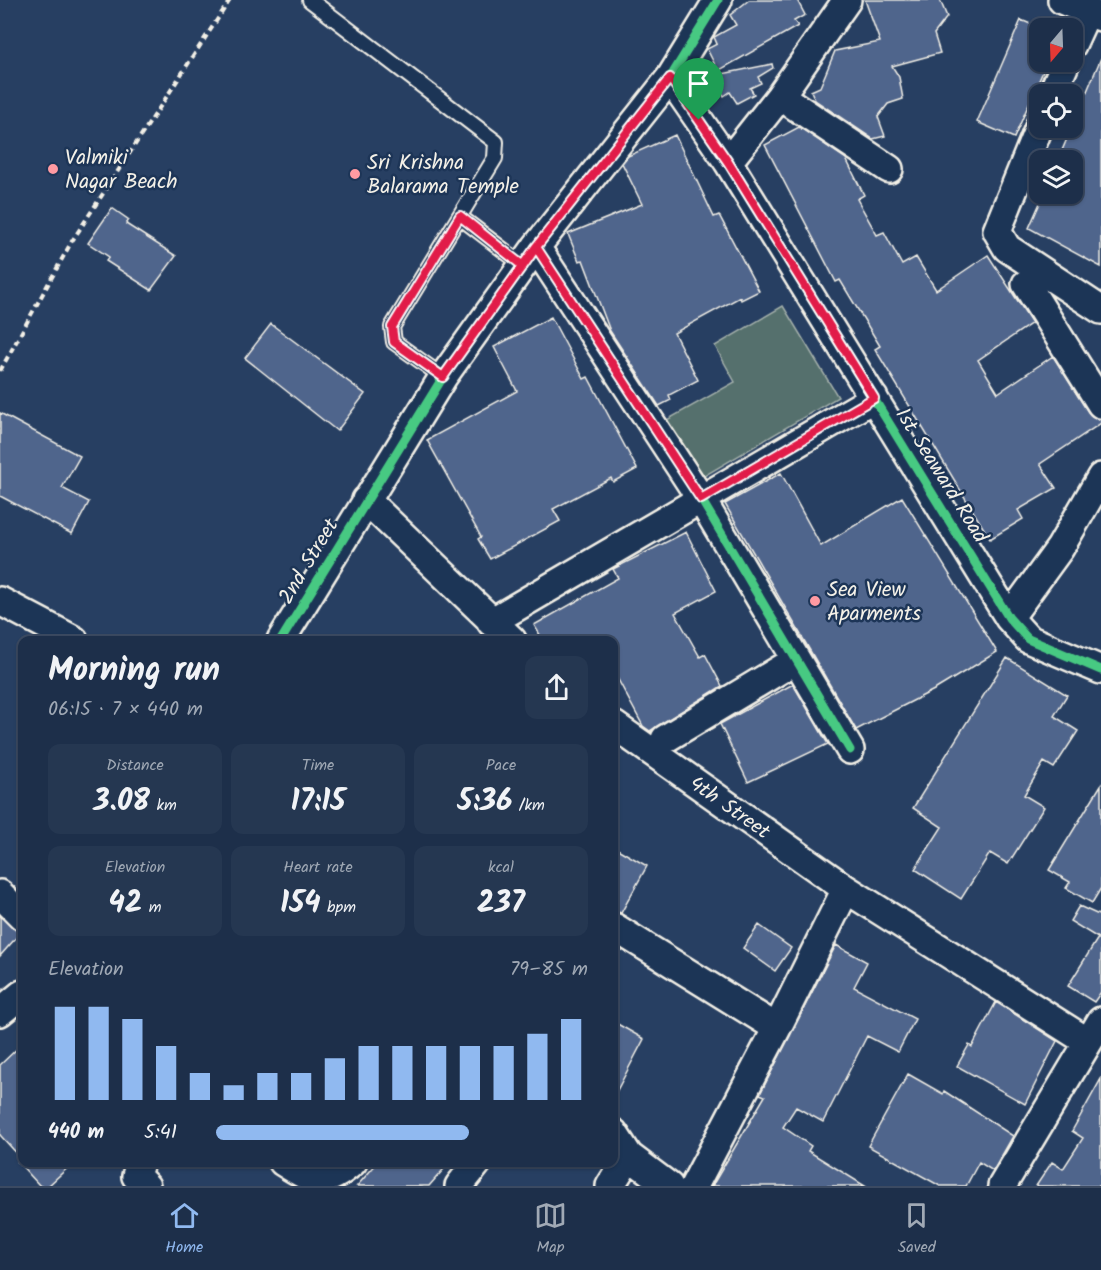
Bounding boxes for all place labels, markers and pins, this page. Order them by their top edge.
pin [673,58,724,120]
place label: Valmiki Nagar Beach [65,142,178,199]
place label: Sri Krishna Balarama Temple [367,147,520,204]
marker: Valmiki Nagar Beach [46,162,60,176]
marker: Sri Krishna Balarama Temple [348,167,362,181]
place label: Sea View Aparments [827,574,921,631]
marker: Sea View Aparments [808,594,822,608]

